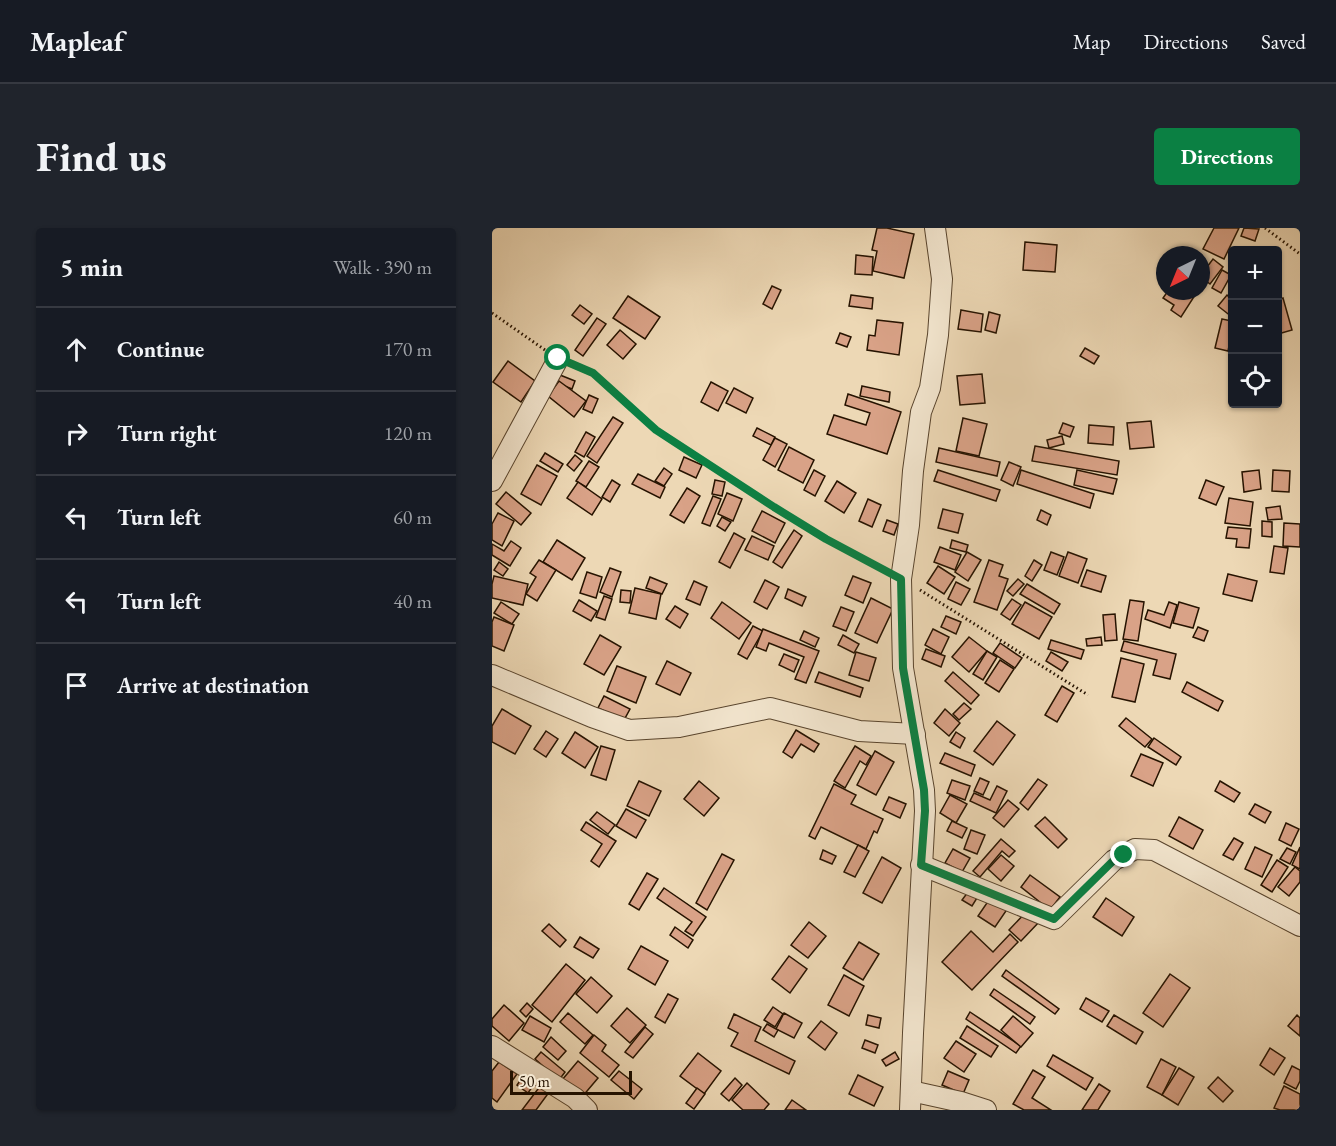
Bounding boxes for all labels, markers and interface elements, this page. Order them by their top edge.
text: Mapleaf [30,23,124,59]
text: Map [1073,28,1110,55]
text: Directions [1143,28,1228,55]
text: Saved [1261,28,1306,55]
button: Directions [1154,128,1300,185]
text: Find us [36,129,167,184]
north arrow [1156,246,1210,300]
map controls [1228,246,1282,408]
button: + [1228,246,1282,300]
text: 5 min [60,250,123,284]
text: Walk · 390 m [333,254,432,280]
button: − [1228,300,1282,354]
icon: ahead [60,333,93,366]
text: Continue [117,335,204,364]
text: 170 m [384,336,432,362]
route start [544,344,570,370]
button: locate [1228,354,1282,408]
icon: right [60,417,93,450]
text: Turn right [117,419,216,448]
text: 120 m [384,420,432,446]
icon: left [60,501,93,534]
text: Turn left [117,503,201,532]
text: 60 m [393,504,432,530]
icon: left [60,585,93,618]
text: Turn left [117,587,201,616]
text: 40 m [393,588,432,614]
icon: arrive [60,669,93,702]
text: Arrive at destination [117,671,309,700]
route end [1110,841,1136,867]
scale bar [510,1068,632,1096]
text: 50 m [519,1071,550,1092]

